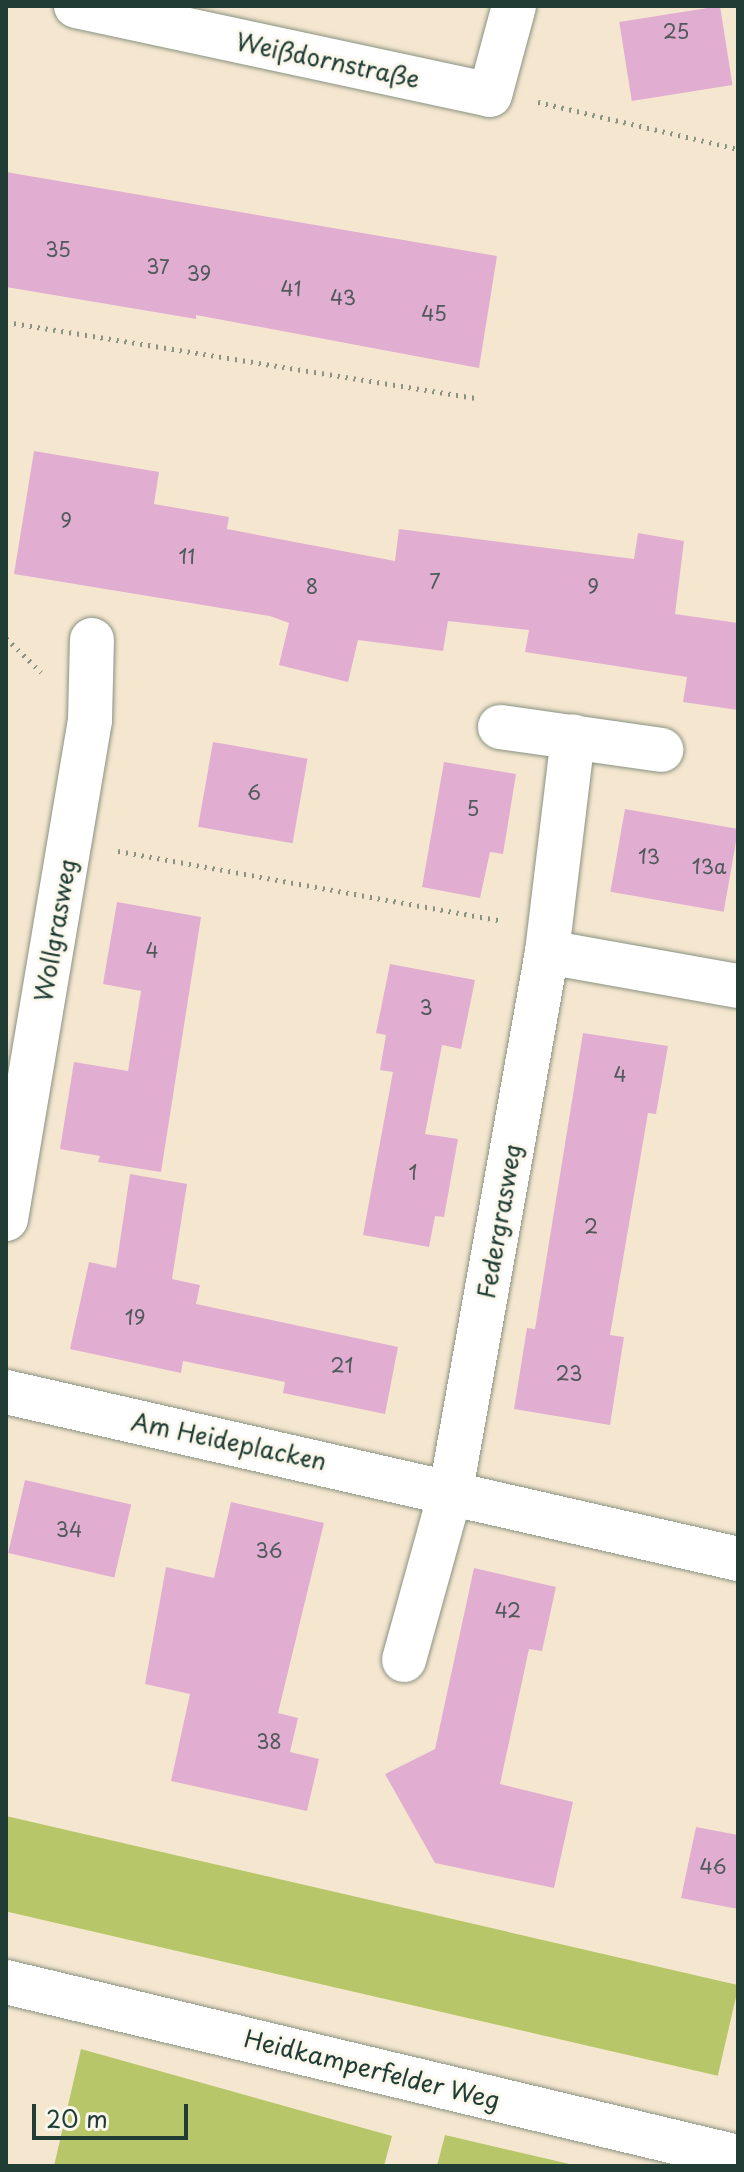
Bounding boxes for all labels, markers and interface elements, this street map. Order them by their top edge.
house number: 25 [663,19,689,43]
street label: Weißdornstraße [234,27,422,93]
house number: 35 [45,237,71,261]
house number: 37 [146,254,170,278]
house number: 39 [187,261,211,285]
house number: 41 [281,276,301,300]
house number: 43 [330,285,356,309]
house number: 45 [421,301,447,325]
house number: 9 [60,508,72,532]
house number: 11 [179,544,195,568]
house number: 7 [429,569,441,593]
house number: 8 [306,574,318,598]
house number: 9 [587,574,599,598]
house number: 6 [247,780,261,804]
house number: 5 [467,796,479,820]
house number: 13 [638,844,660,868]
house number: 13a [692,854,726,878]
street label: Wollgrasweg [28,856,82,1004]
house number: 4 [145,938,159,962]
house number: 3 [419,995,433,1019]
house number: 4 [613,1062,627,1086]
street label: Federgrasweg [471,1141,527,1301]
house number: 1 [409,1160,417,1184]
house number: 2 [584,1214,598,1238]
house number: 19 [125,1305,145,1329]
house number: 21 [330,1353,354,1377]
house number: 23 [555,1361,583,1385]
street label: Am Heideplacken [128,1406,330,1476]
house number: 34 [56,1517,82,1541]
house number: 36 [255,1538,283,1562]
house number: 42 [495,1598,521,1622]
house number: 38 [256,1729,282,1753]
house number: 46 [699,1854,727,1878]
street label: Heidkamperfelder Weg [240,2023,504,2115]
scale bar [36,2088,192,2138]
text: 20 m [46,2100,108,2136]

